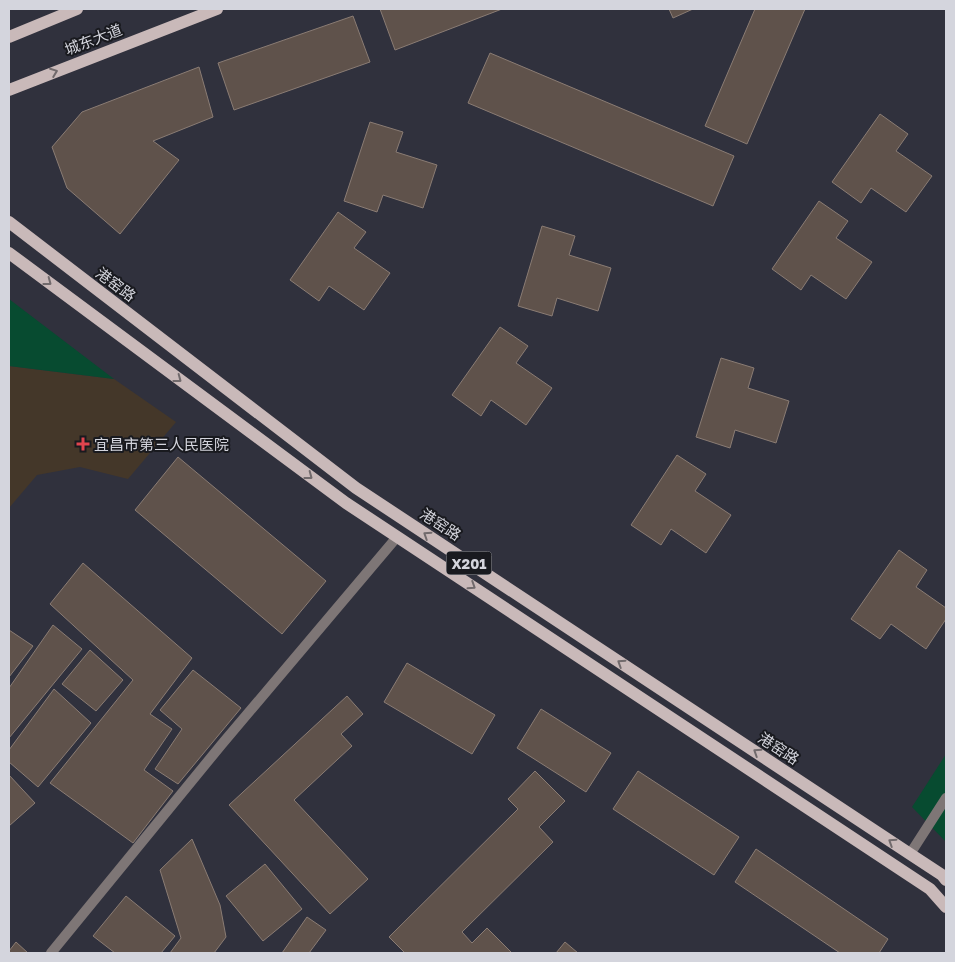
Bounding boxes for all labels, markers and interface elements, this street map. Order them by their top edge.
street label: 城东大道 [62,20,124,58]
one-way arrow [49,68,58,78]
street label: 港窑路 [93,263,139,305]
one-way arrow [42,276,52,285]
one-way arrow [172,373,182,382]
place label: 宜昌市第三人民医院 [94,435,229,453]
marker: 宜昌市第三人民医院 [76,437,90,451]
one-way arrow [303,470,312,478]
street label: 港窑路 [417,504,465,544]
one-way arrow [423,532,433,541]
road number: X201 [446,552,492,574]
one-way arrow [467,580,476,590]
one-way arrow [617,660,627,669]
street label: 港窑路 [755,728,803,768]
one-way arrow [753,749,762,759]
one-way arrow [888,839,898,848]

